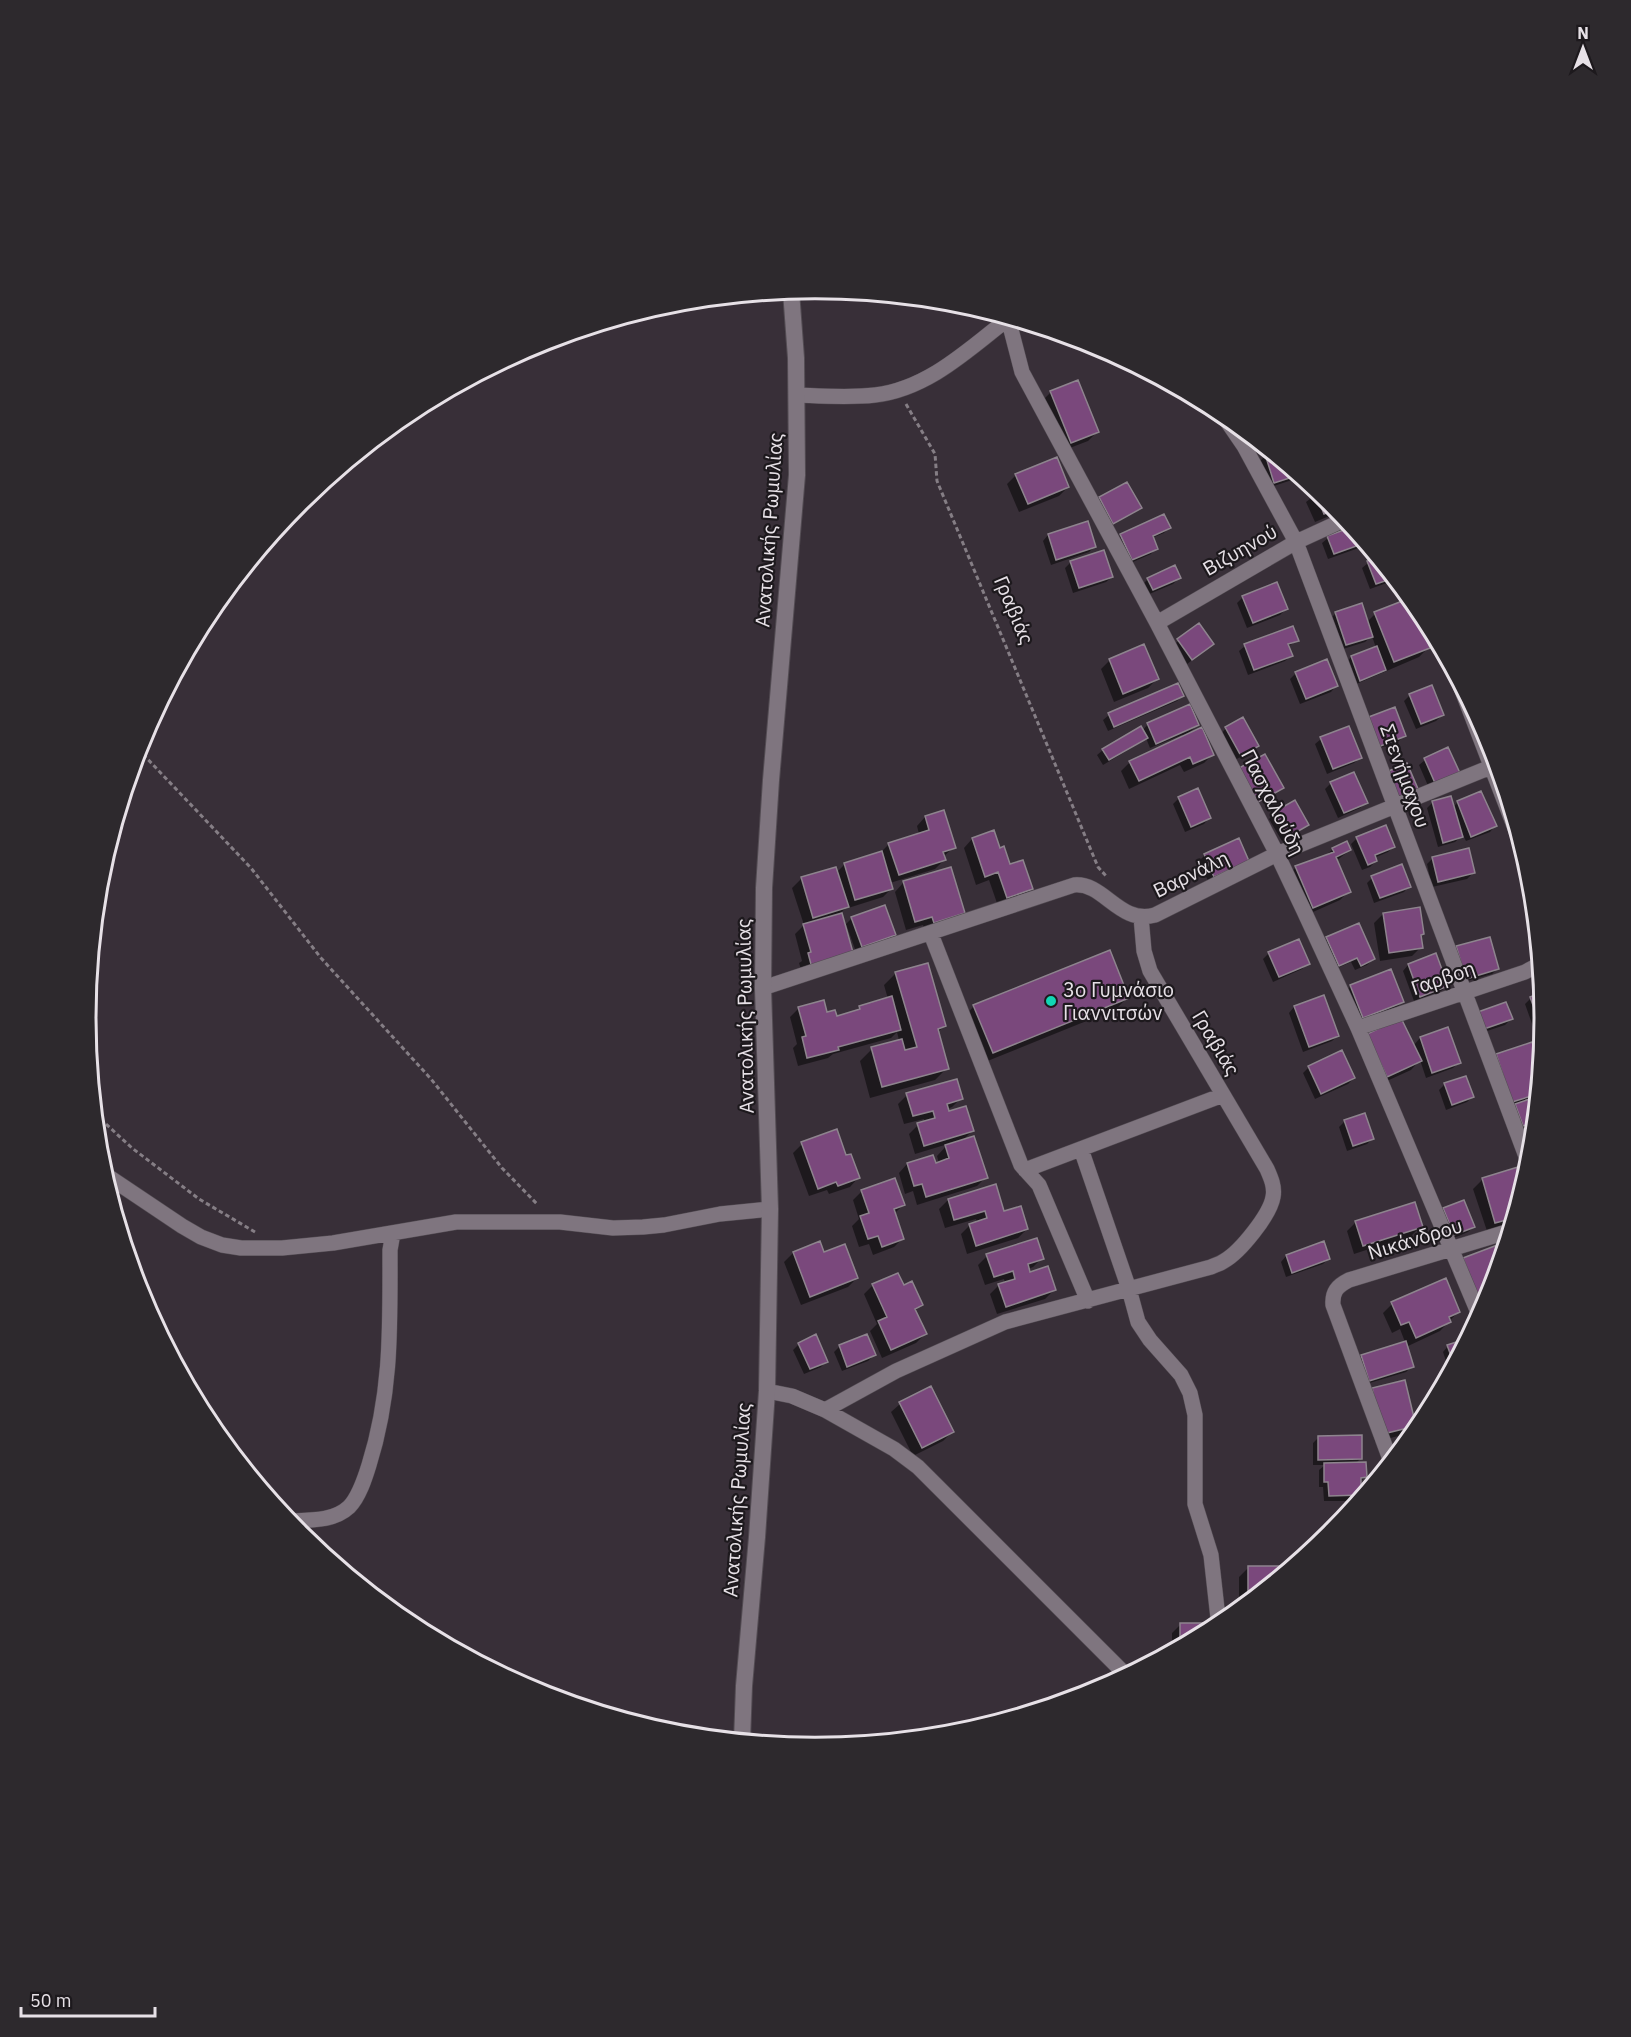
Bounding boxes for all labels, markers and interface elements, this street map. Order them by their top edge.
north arrow [1553,18,1613,78]
text: N [1577,23,1589,43]
street label: Ανατολικής Ρωμυλίας [748,432,789,628]
street label: Βιζυηνού [1198,517,1282,582]
street label: Γραβιάς [988,571,1041,648]
street label: Στενήμαχου [1374,720,1437,832]
street label: Πασχαλούδη [1235,744,1312,859]
street label: Βαρνάλη [1148,844,1233,904]
street label: Ανατολικής Ρωμυλίας [729,918,760,1114]
street label: Γαρβοη [1407,954,1479,1001]
place label: 3ο Γυμνάσιο Γιαννιτσών [1063,976,1174,1026]
marker: 3ο Γυμνάσιο Γιαννιτσών [1044,994,1058,1008]
street label: Γραβιάς [1186,1005,1246,1080]
street label: Νικάνδρου [1364,1211,1466,1266]
street label: Ανατολικής Ρωμυλίας [716,1402,757,1598]
scale bar [21,1980,154,2018]
text: 50 m [30,1989,72,2012]

